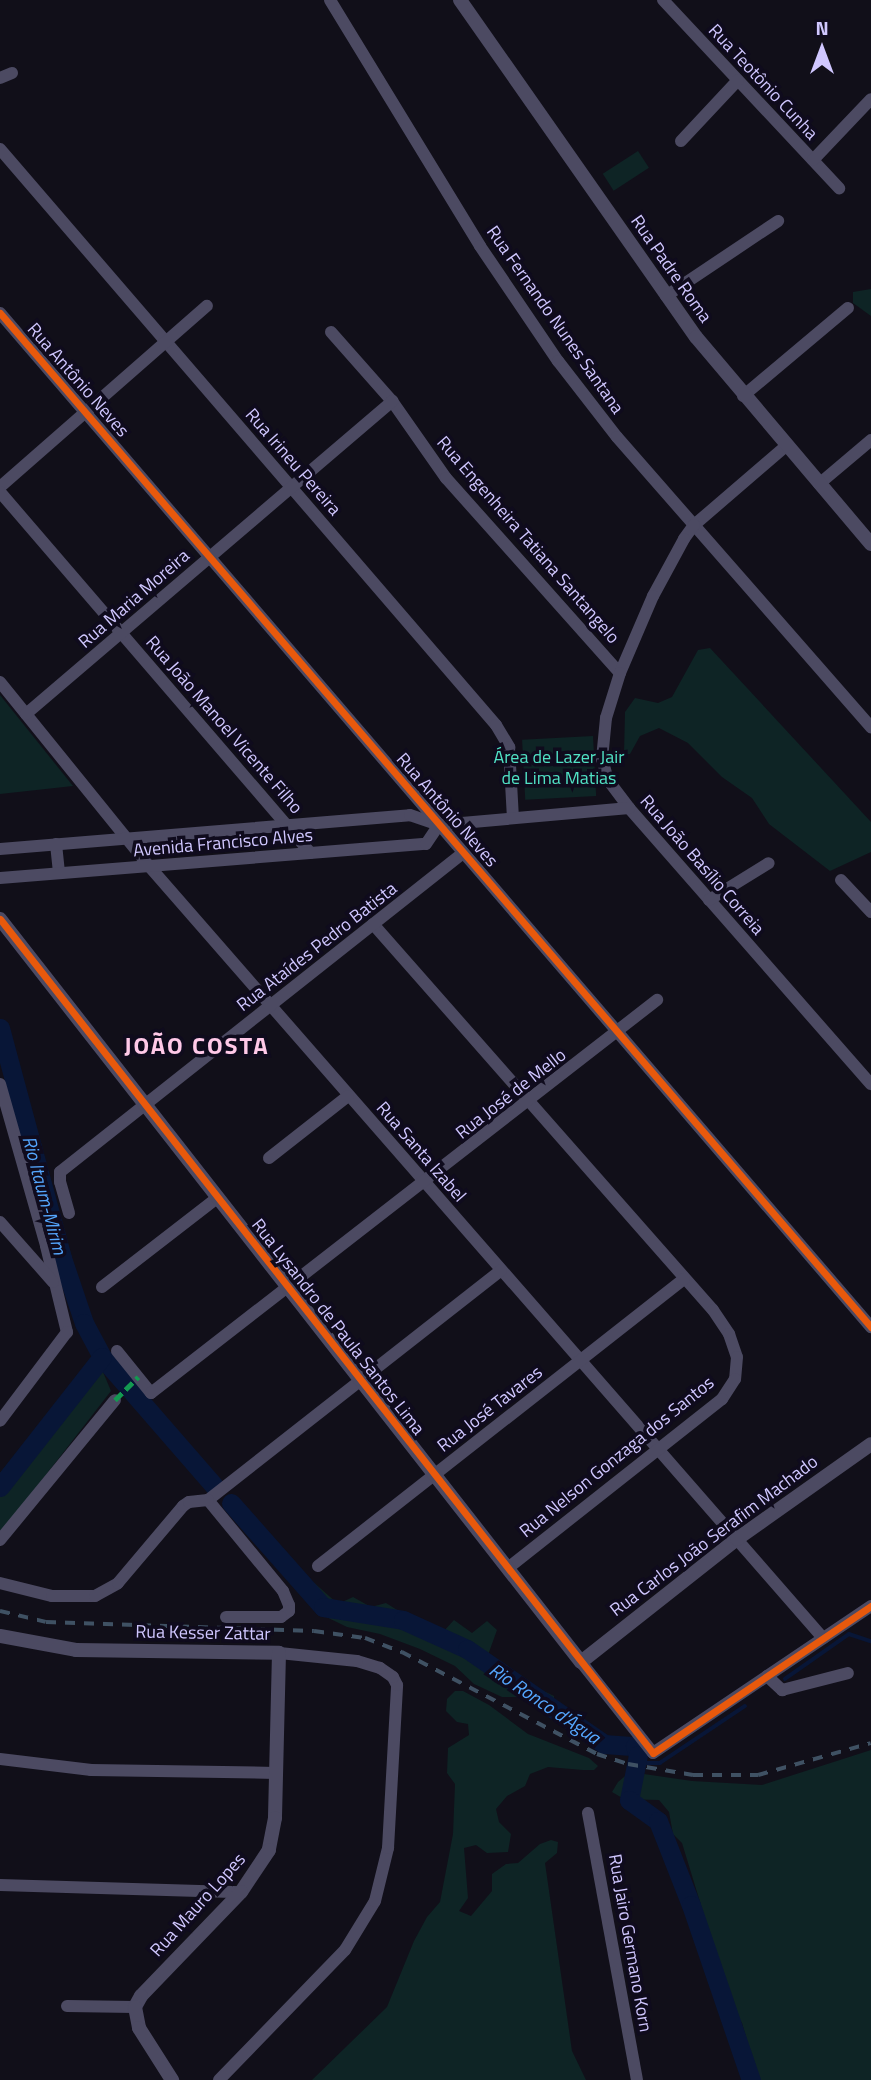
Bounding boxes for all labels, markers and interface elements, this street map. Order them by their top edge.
text: N [815,13,829,42]
north arrow [787,14,857,84]
street label: Rua Teotônio Cunha [704,20,822,144]
street label: Rua Padre Roma [626,211,716,327]
street label: Rua Fernando Nunes Santana [482,222,628,418]
street label: Rua Antônio Neves [23,319,133,441]
street label: Rua Irineu Pereira [241,404,345,520]
street label: Rua Engenheira Tatiana Santangelo [432,432,624,648]
street label: Rua Maria Moreira [74,545,194,653]
street label: Rua João Manoel Vicente Filho [141,632,307,818]
park label: Área de Lazer Jair de Lima Matias [494,747,624,790]
street label: Rua Antônio Neves [392,749,502,871]
street label: Rua João Basílio Correia [635,791,769,939]
street label: Avenida Francisco Alves [132,824,314,862]
street label: Rua Ataídes Pedro Batista [233,878,401,1016]
district label: JOÃO COSTA [125,1032,269,1060]
street label: Rua José de Mello [452,1044,570,1144]
street label: Rua Santa Izabel [372,1098,470,1206]
water label: Rio Itaum-Mirim [18,1133,72,1257]
street label: Rua Lysandro de Paula Santos Lima [247,1215,429,1439]
street label: Rua José Tavares [433,1361,547,1457]
street label: Rua Nelson Gonzaga dos Santos [515,1372,719,1542]
street label: Rua Carlos João Serafim Machado [606,1451,822,1621]
street label: Rua Kesser Zattar [135,1621,271,1645]
water label: Rio Ronco d'Água [485,1658,605,1748]
street label: Rua Mauro Lopes [146,1849,250,1961]
street label: Rua Jairo Germano Korn [604,1852,656,2034]

